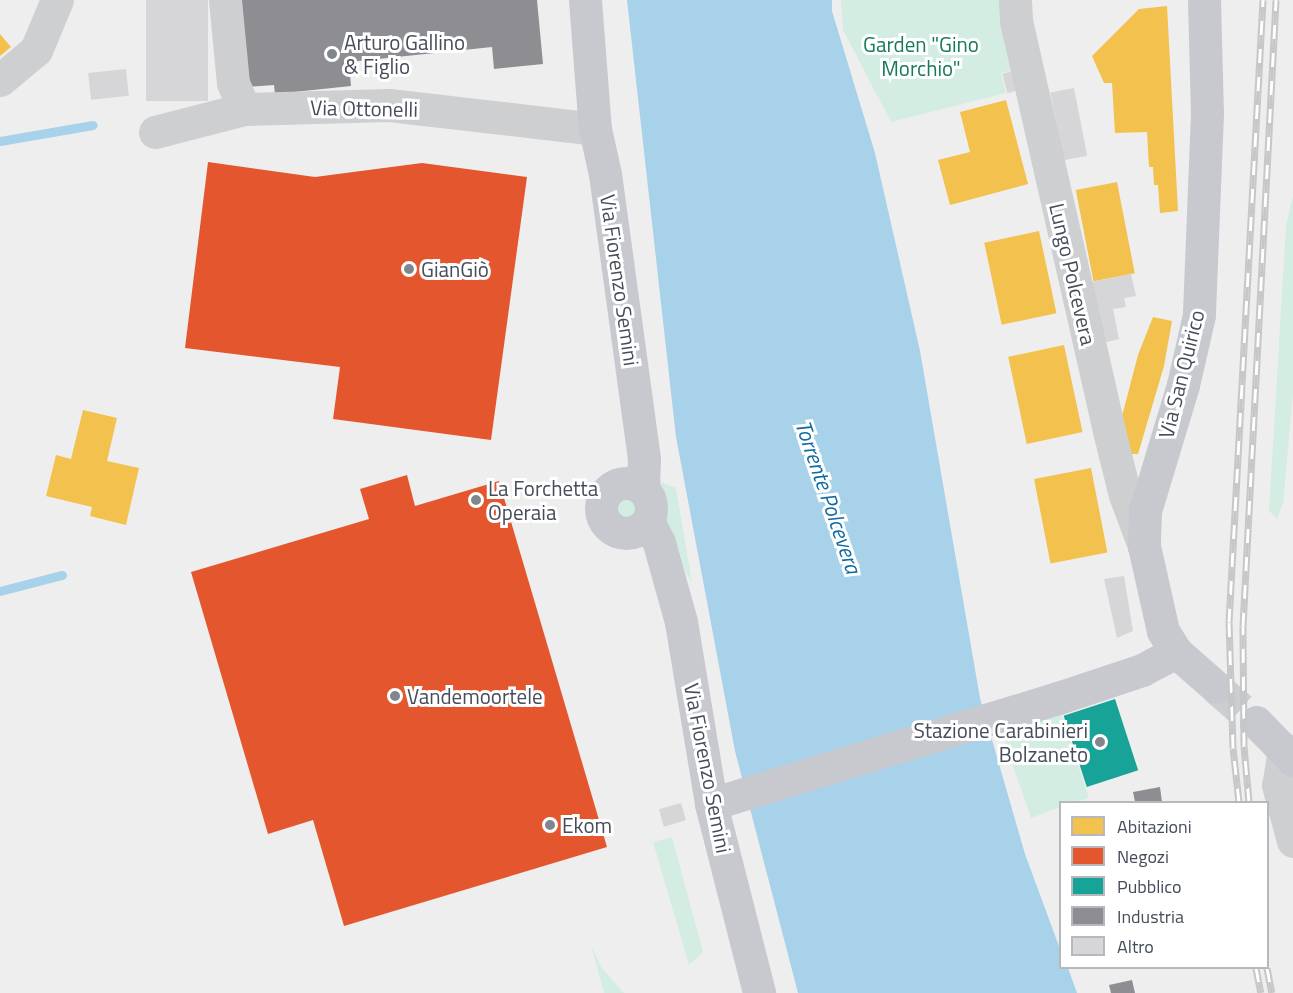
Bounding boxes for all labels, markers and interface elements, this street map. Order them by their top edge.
place label: Arturo Gallino & Figlio [344,29,465,79]
park label: Garden "Gino Morchio" [863,31,979,81]
marker: Arturo Gallino & Figlio [325,47,339,61]
street label: Via Ottonelli [310,94,418,122]
street label: Via Fiorenzo Semini [595,193,645,367]
street label: Lungo Polcevera [1044,201,1102,347]
place label: GianGiò [421,256,489,282]
marker: GianGiò [402,262,416,276]
street label: Via San Quirico [1153,307,1209,441]
water label: Torrente Polcevera [789,417,867,577]
place label: La Forchetta Operaia [488,475,598,525]
marker: La Forchetta Operaia [469,493,483,507]
street label: Via Fiorenzo Semini [679,681,737,855]
place label: Vandemoortele [407,683,543,709]
marker: Vandemoortele [388,689,402,703]
place label: Stazione Carabinieri Bolzaneto [913,717,1088,767]
marker: Stazione Carabinieri Bolzaneto [1093,735,1107,749]
legend [1059,801,1269,969]
place label: Ekom [562,812,612,838]
text: Abitazioni [1117,813,1192,840]
marker: Ekom [543,818,557,832]
text: Negozi [1117,843,1169,870]
text: Pubblico [1117,873,1182,900]
text: Industria [1117,903,1184,930]
text: Altro [1117,933,1154,960]

